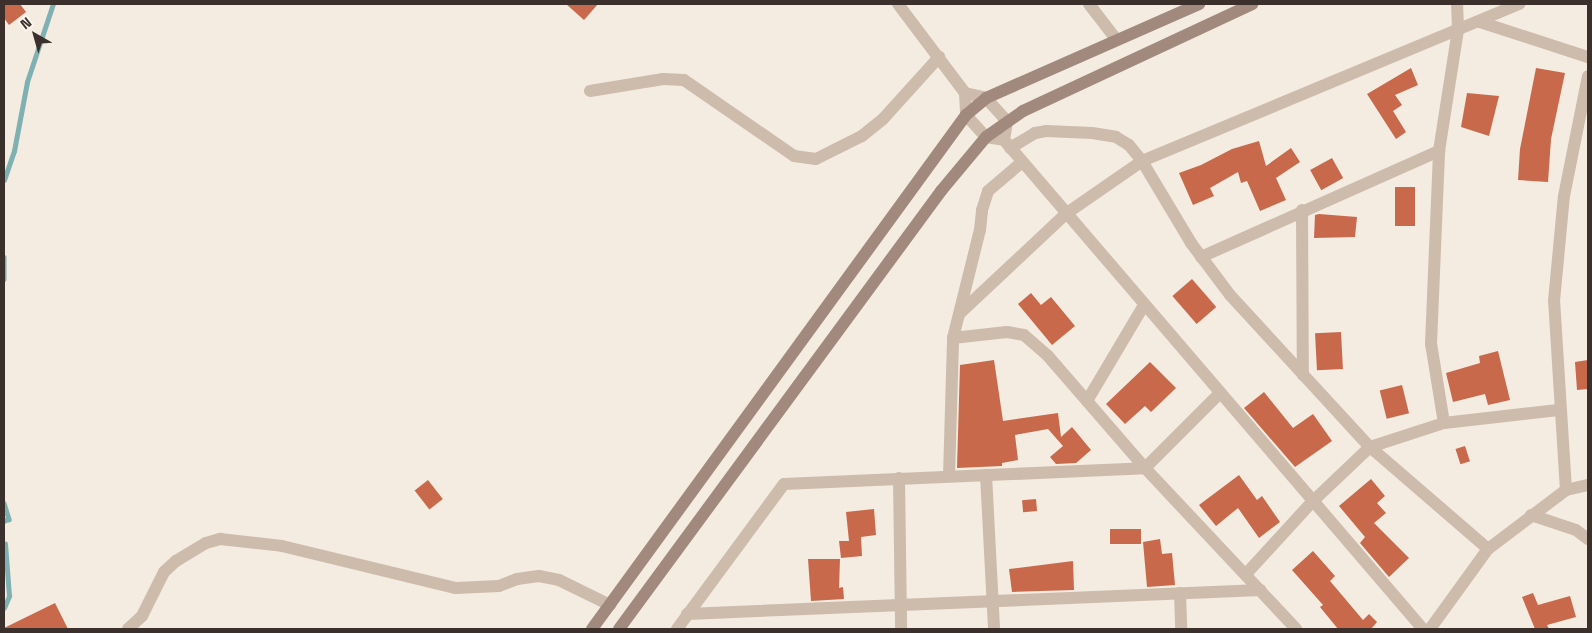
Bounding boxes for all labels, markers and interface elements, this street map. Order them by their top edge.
north arrow [10,10,60,60]
text: N [17,13,35,33]

